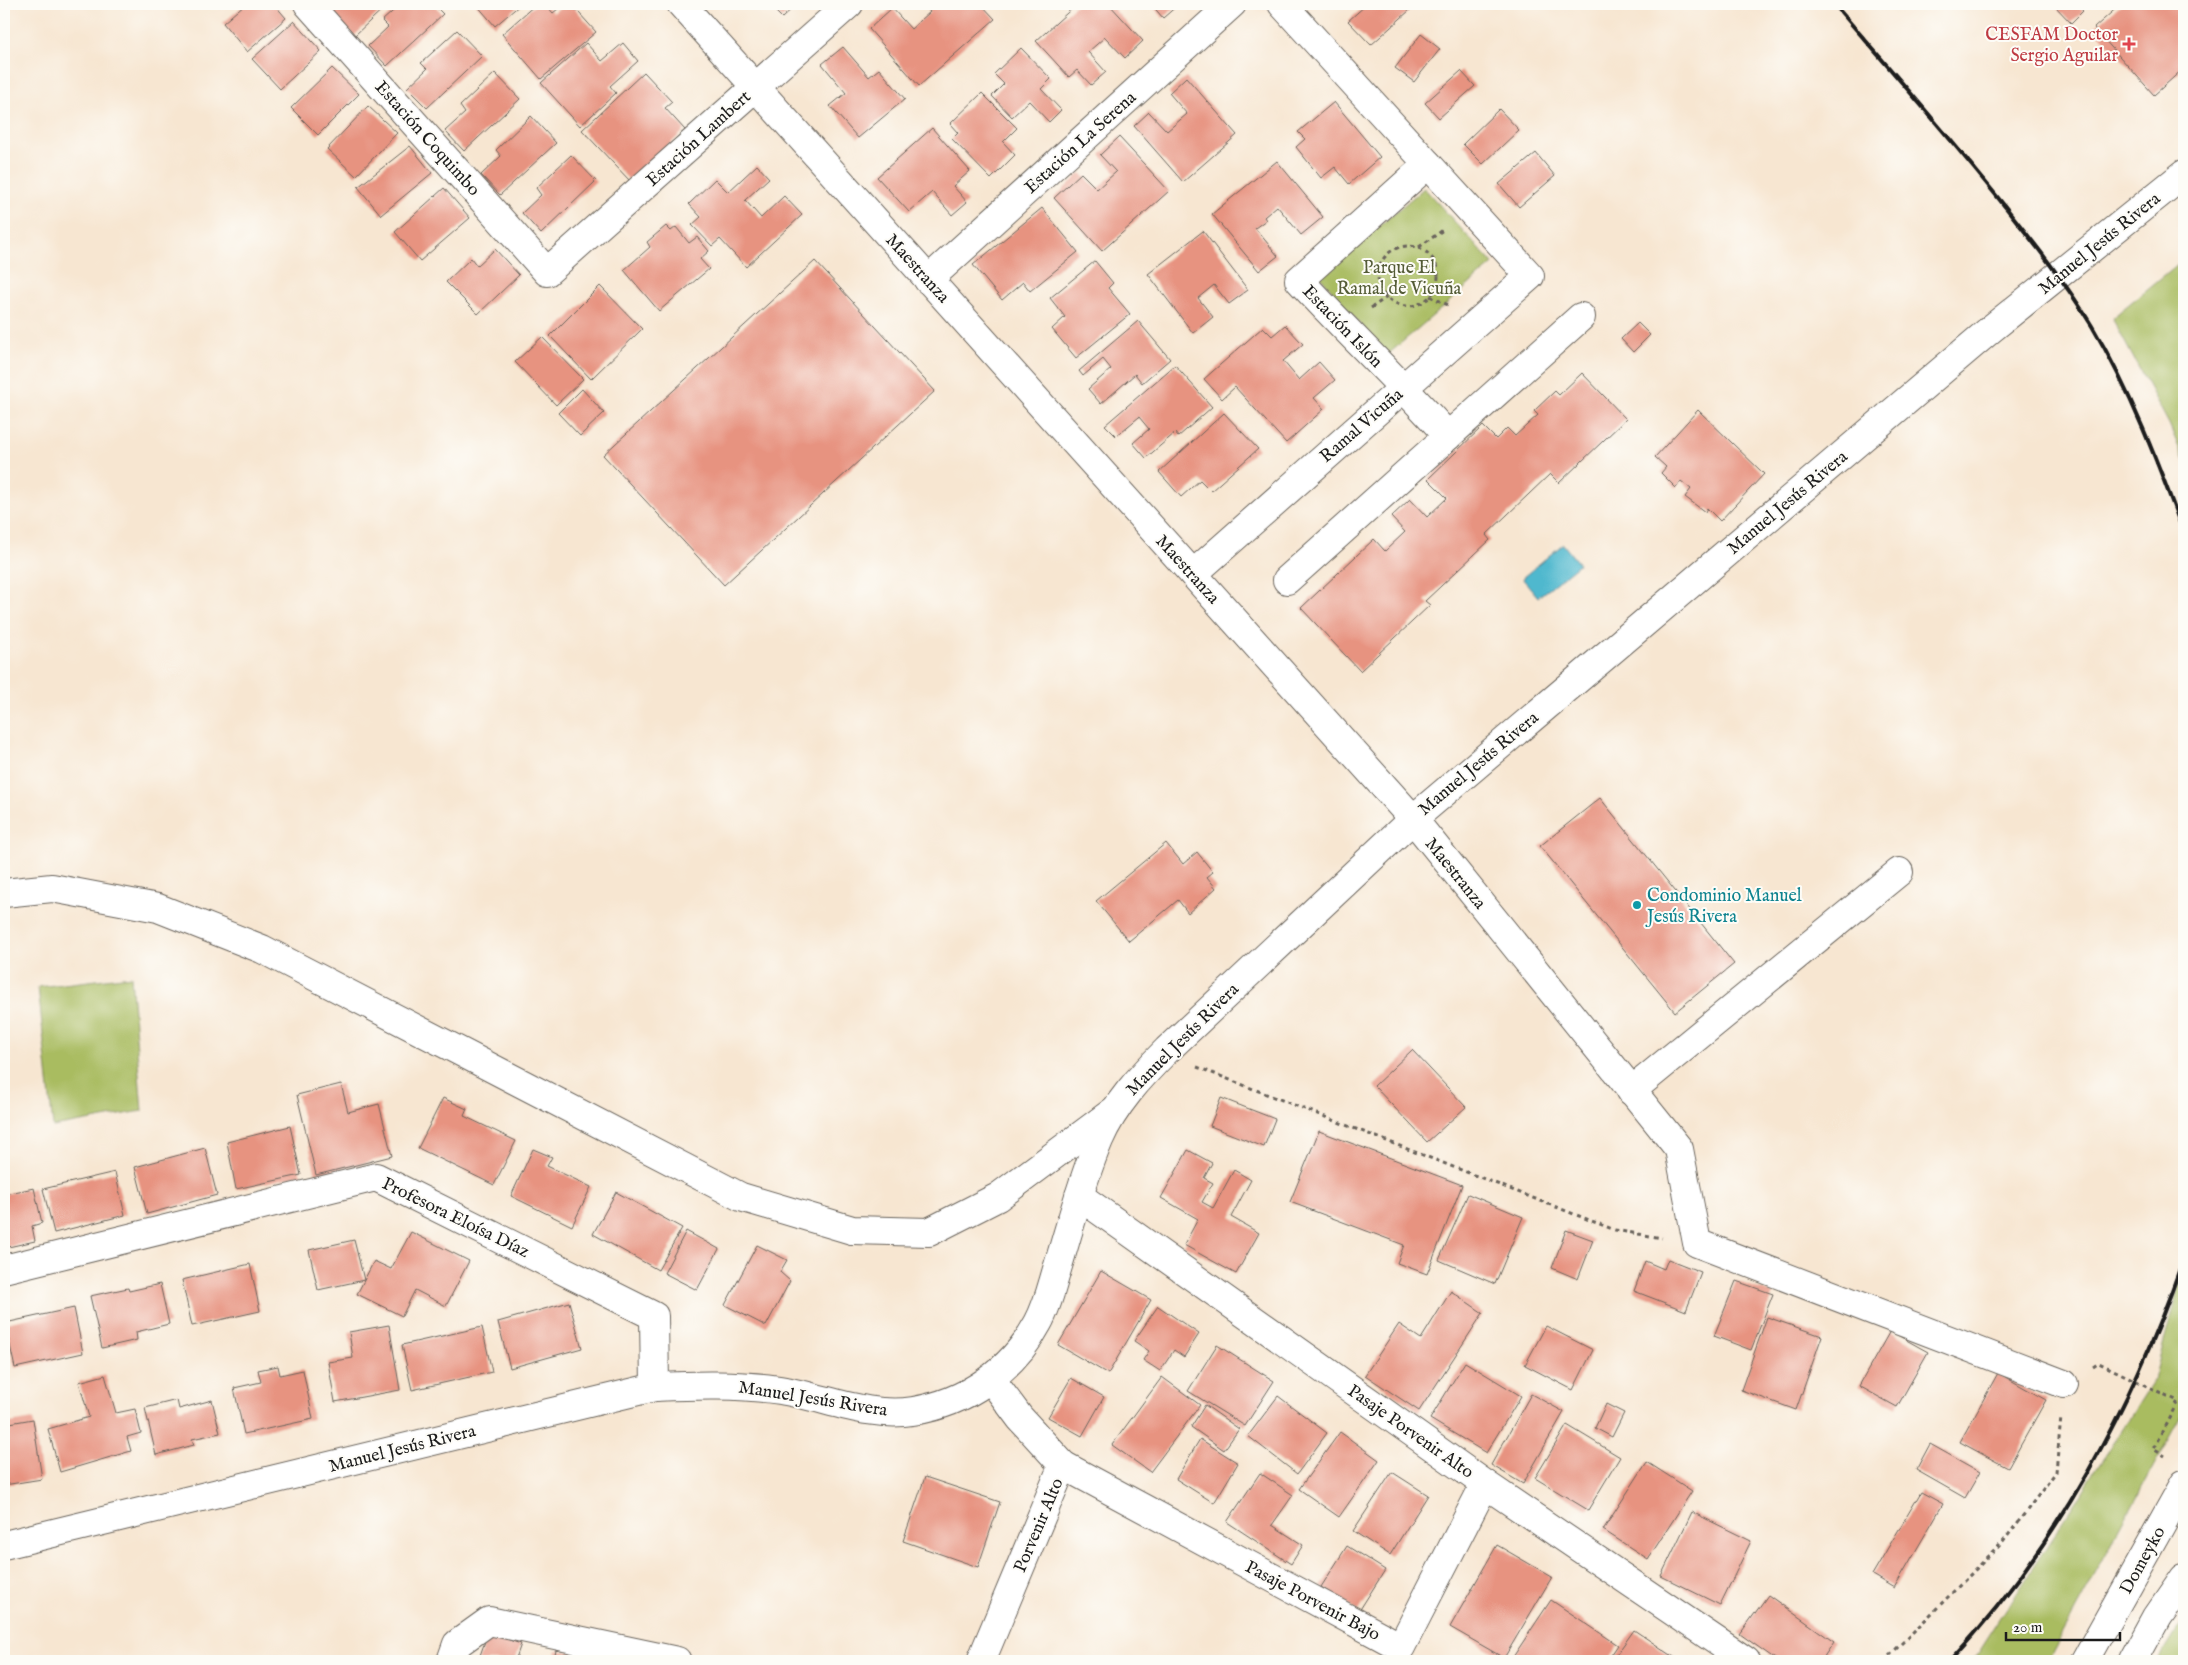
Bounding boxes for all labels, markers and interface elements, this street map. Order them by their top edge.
place label: CESFAM Doctor Sergio Aguilar [1985,24,2118,68]
marker: CESFAM Doctor Sergio Aguilar [2122,37,2136,51]
street label: Estación Coquimbo [369,77,485,202]
street label: Estación Lambert [642,86,756,192]
street label: Estación La Serena [1020,87,1142,199]
street label: Manuel Jesús Rivera [2034,188,2166,300]
street label: Maestranza [880,230,954,309]
park label: Parque El Ramal de Vicuña [1337,257,1462,301]
street label: Estación Islón [1297,281,1387,374]
street label: Ramal Vicuña [1316,384,1409,469]
street label: Manuel Jesús Rivera [1723,446,1853,560]
street label: Maestranza [1150,531,1224,610]
street label: Manuel Jesús Rivera [1414,707,1544,821]
street label: Maestranza [1419,833,1491,915]
place label: Condominio Manuel Jesús Rivera [1645,885,1802,929]
marker: Condominio Manuel Jesús Rivera [1631,899,1643,911]
street label: Manuel Jesús Rivera [1122,979,1245,1101]
street label: Profesora Eloísa Díaz [378,1173,533,1264]
street label: Manuel Jesús Rivera [737,1376,889,1423]
street label: Pasaje Porvenir Alto [1343,1380,1478,1485]
street label: Manuel Jesús Rivera [327,1420,478,1479]
street label: Porvenir Alto [1009,1475,1070,1576]
street label: Domeyko [2115,1523,2171,1599]
street label: Pasaje Porvenir Bajo [1241,1556,1384,1647]
scale bar [2006,1610,2119,1642]
text: 20 m [2013,1618,2043,1637]

